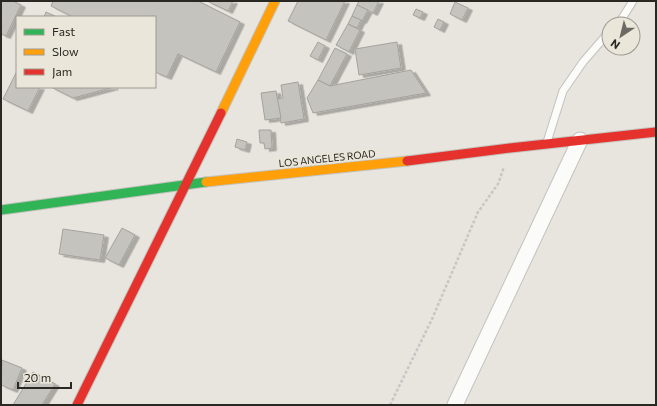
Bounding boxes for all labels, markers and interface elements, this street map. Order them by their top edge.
legend [16,16,156,88]
north arrow [601,16,641,56]
text: Fast [52,24,75,38]
text: N [608,37,622,52]
text: Slow [52,44,79,58]
text: Jam [52,64,72,79]
street label: LOS ANGELES ROAD [278,147,376,169]
scale bar [18,364,71,390]
text: 20 m [24,370,51,384]

